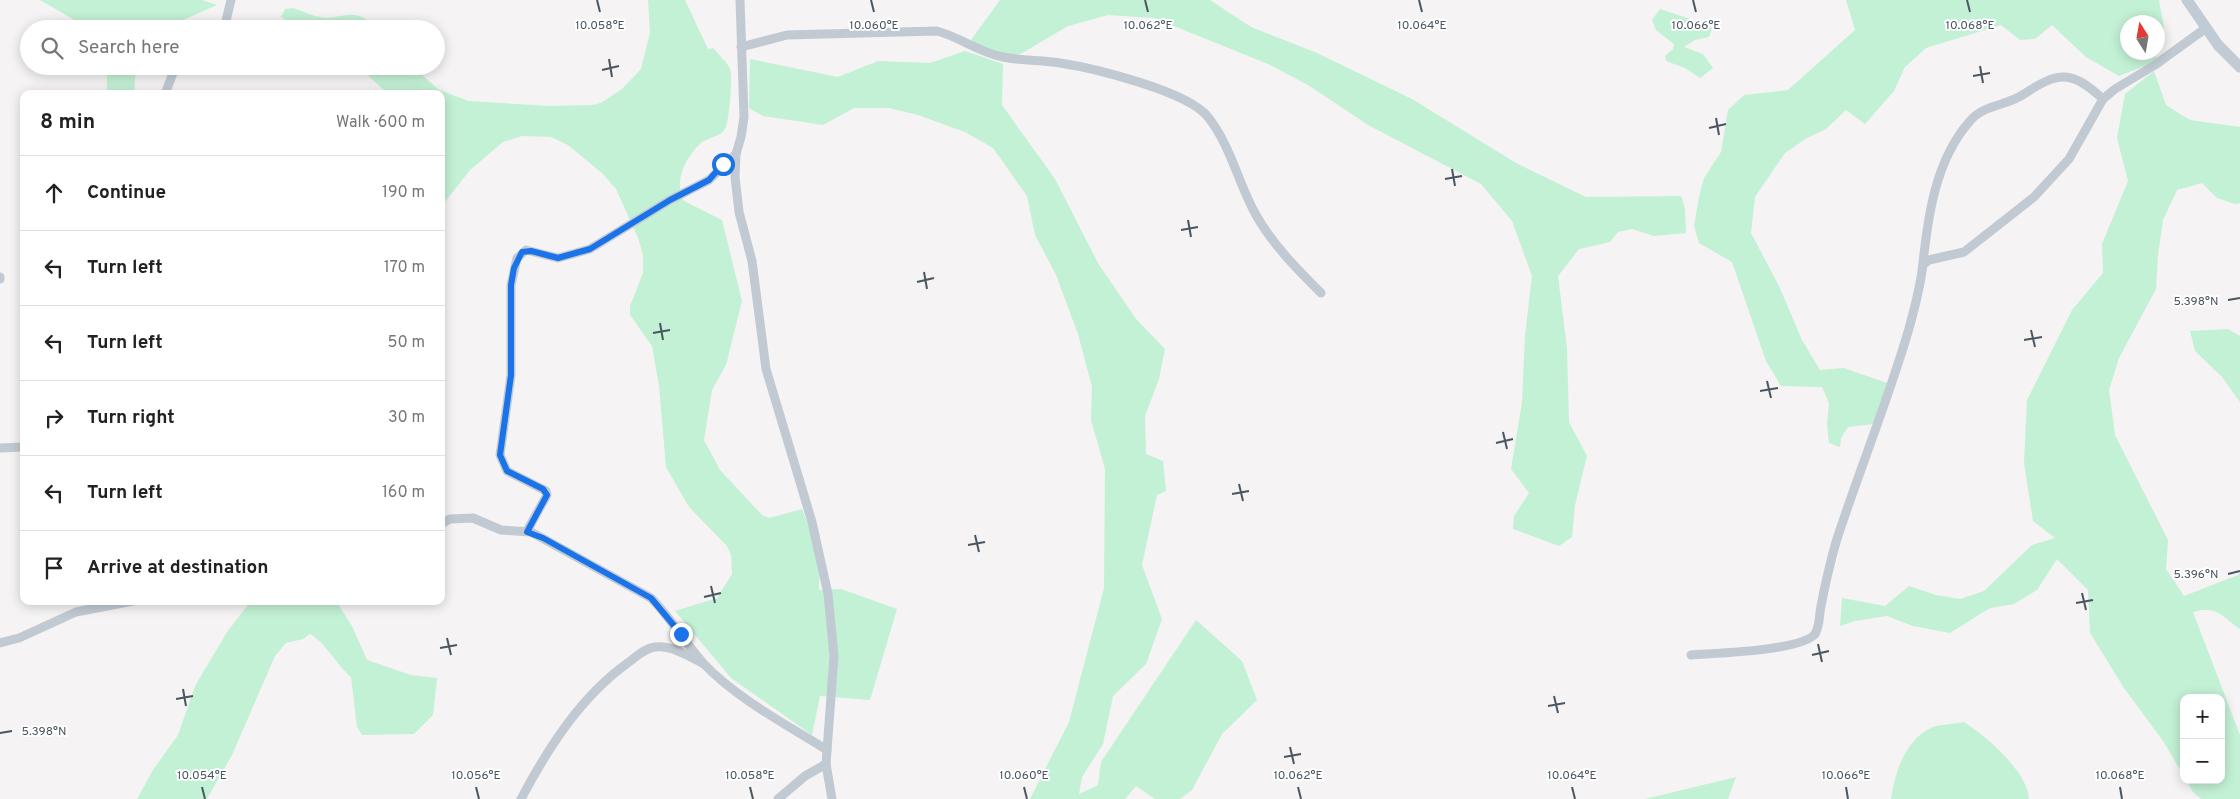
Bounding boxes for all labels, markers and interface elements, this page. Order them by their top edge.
north arrow [2120,15,2165,60]
text: 10.058°E [575,18,625,34]
text: 10.060°E [849,18,899,34]
text: 10.062°E [1123,18,1173,34]
text: 10.064°E [1397,18,1447,34]
text: 10.066°E [1671,18,1721,34]
text: 10.068°E [1945,18,1995,34]
search box [20,20,445,75]
icon: search [38,34,66,62]
text: Search here [78,36,180,60]
text: 8 min [40,109,95,136]
text: Walk · 600 m [336,113,425,133]
route start [712,153,735,176]
icon: ahead [40,179,68,207]
text: Continue [87,181,166,205]
text: 190 m [382,183,425,203]
icon: left [40,254,68,282]
text: Turn left [87,256,163,280]
text: 170 m [384,258,425,278]
text: 5.398°N [2173,294,2219,310]
icon: left [40,329,68,357]
text: Turn left [87,331,163,355]
text: 50 m [388,333,425,353]
icon: right [40,404,68,432]
text: Turn right [87,406,175,430]
text: 30 m [388,408,425,428]
icon: left [40,479,68,507]
text: Turn left [87,481,163,505]
text: 160 m [382,483,425,503]
icon: arrive [40,554,68,582]
text: Arrive at destination [87,556,268,580]
text: 5.396°N [2174,567,2218,583]
route end [670,623,693,646]
map controls [2180,694,2225,784]
button: + [2180,694,2225,739]
text: 5.398°N [21,724,67,740]
button: − [2180,739,2225,784]
text: 10.054°E [177,768,227,784]
text: 10.056°E [451,768,501,784]
text: 10.058°E [725,768,775,784]
text: 10.060°E [999,768,1049,784]
text: 10.062°E [1273,768,1323,784]
text: 10.064°E [1547,768,1597,784]
text: 10.066°E [1821,768,1871,784]
text: 10.068°E [2095,768,2145,784]

